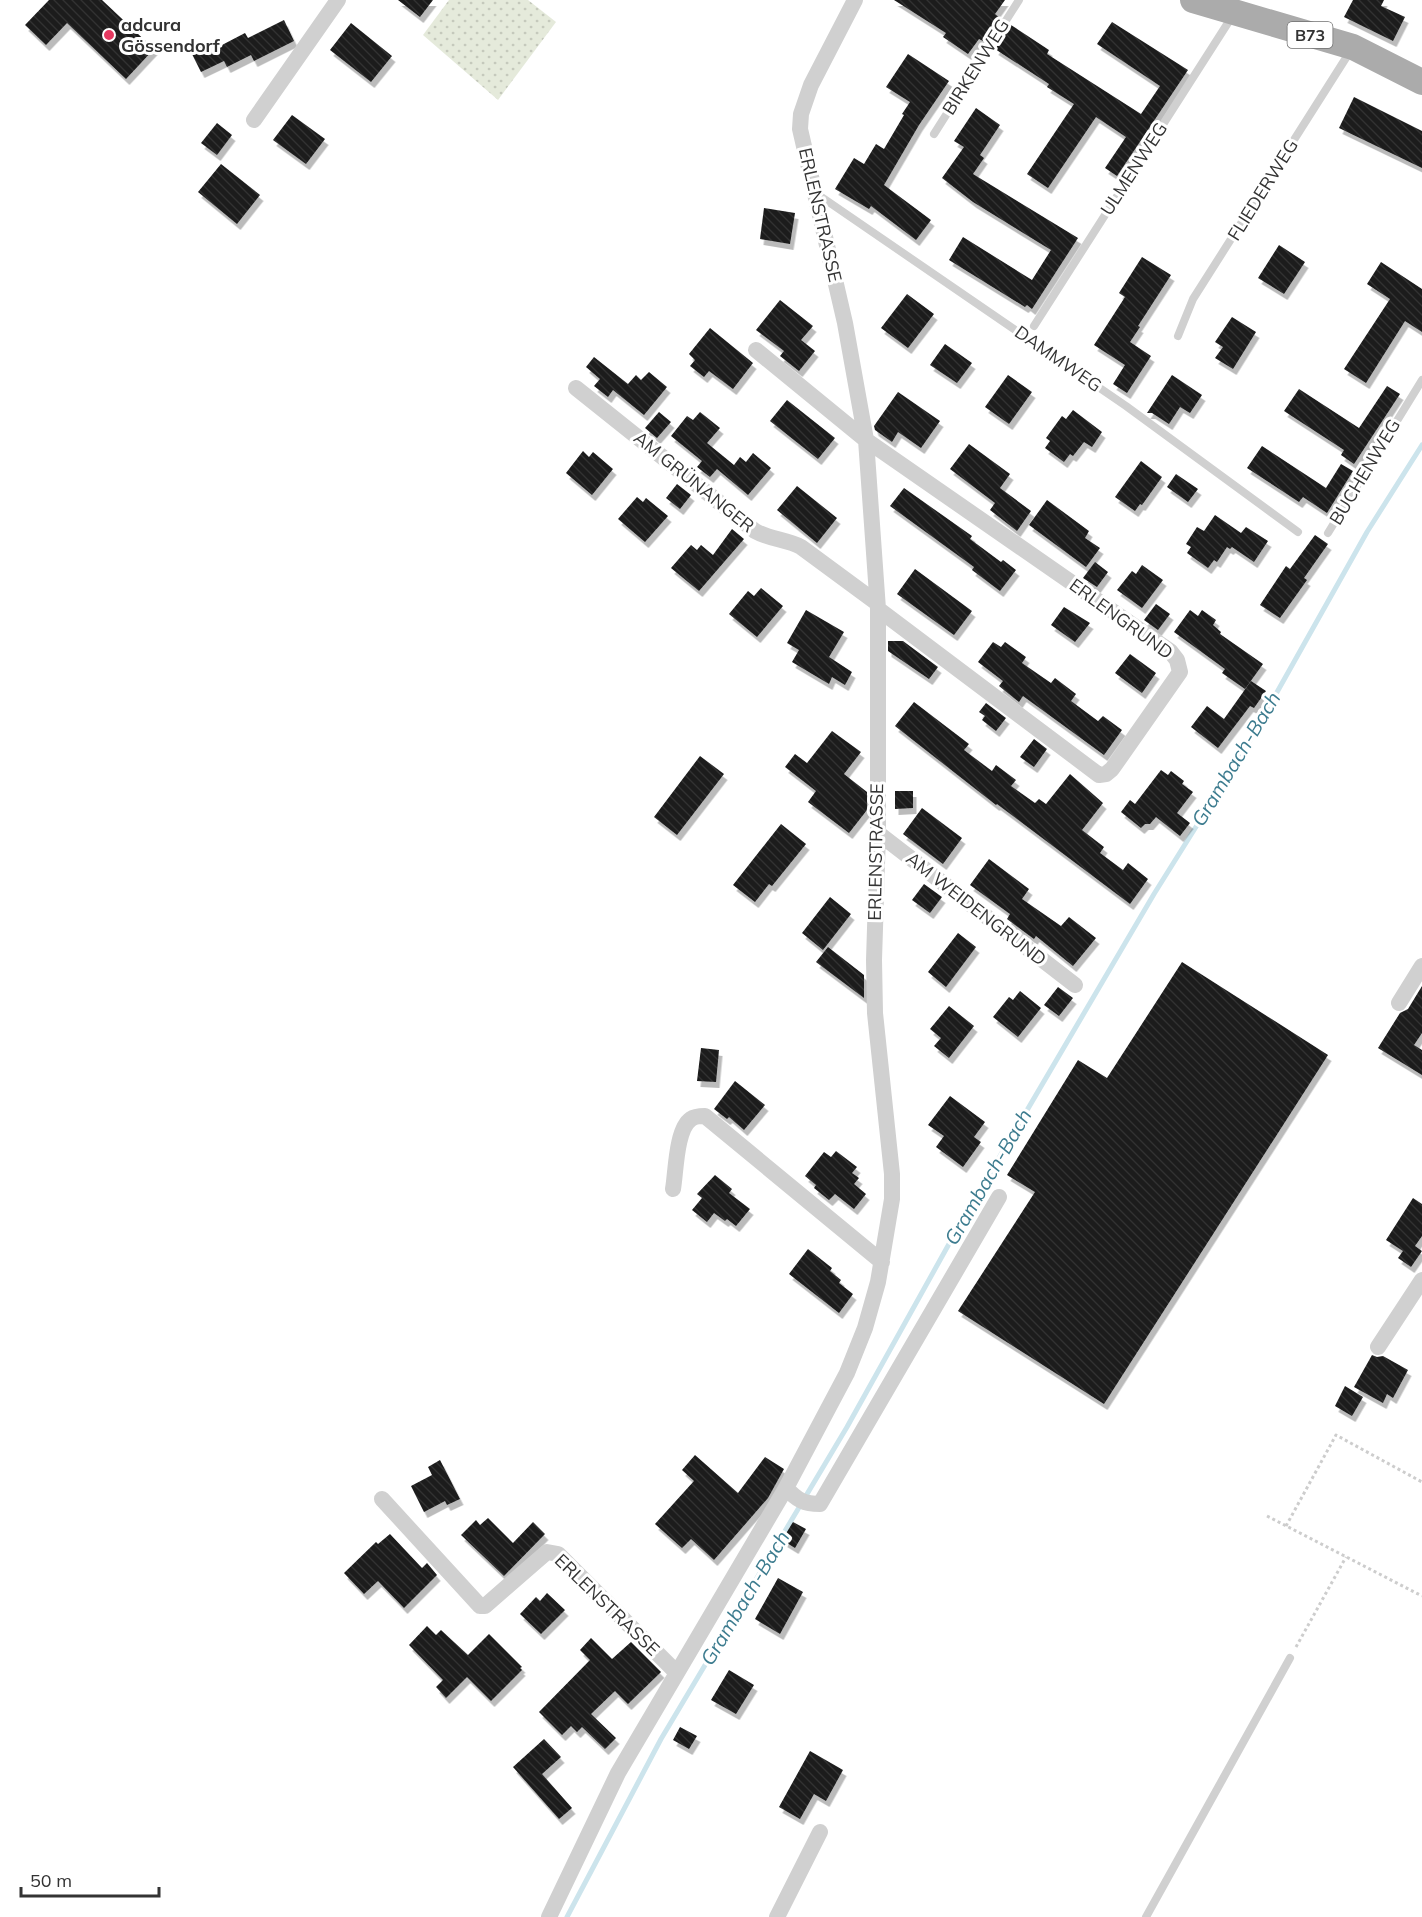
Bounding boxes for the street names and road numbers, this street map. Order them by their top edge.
street label: BIRKENWEG [937,15,1014,119]
road number: B73 [1288,22,1332,48]
street label: ULMENWEG [1095,118,1172,219]
street label: FLIEDERWEG [1222,135,1303,245]
street label: ERLENSTRASSE [794,146,847,284]
street label: DAMMWEG [1010,320,1106,397]
street label: BUCHENWEG [1324,415,1405,529]
street label: AM GRÜNANGER [629,426,759,537]
street label: ERLENGRUND [1065,573,1178,664]
street label: ERLENSTRASSE [863,783,888,921]
street label: AM WEIDENGRUND [902,847,1051,971]
street label: ERLENSTRASSE [550,1549,665,1661]

